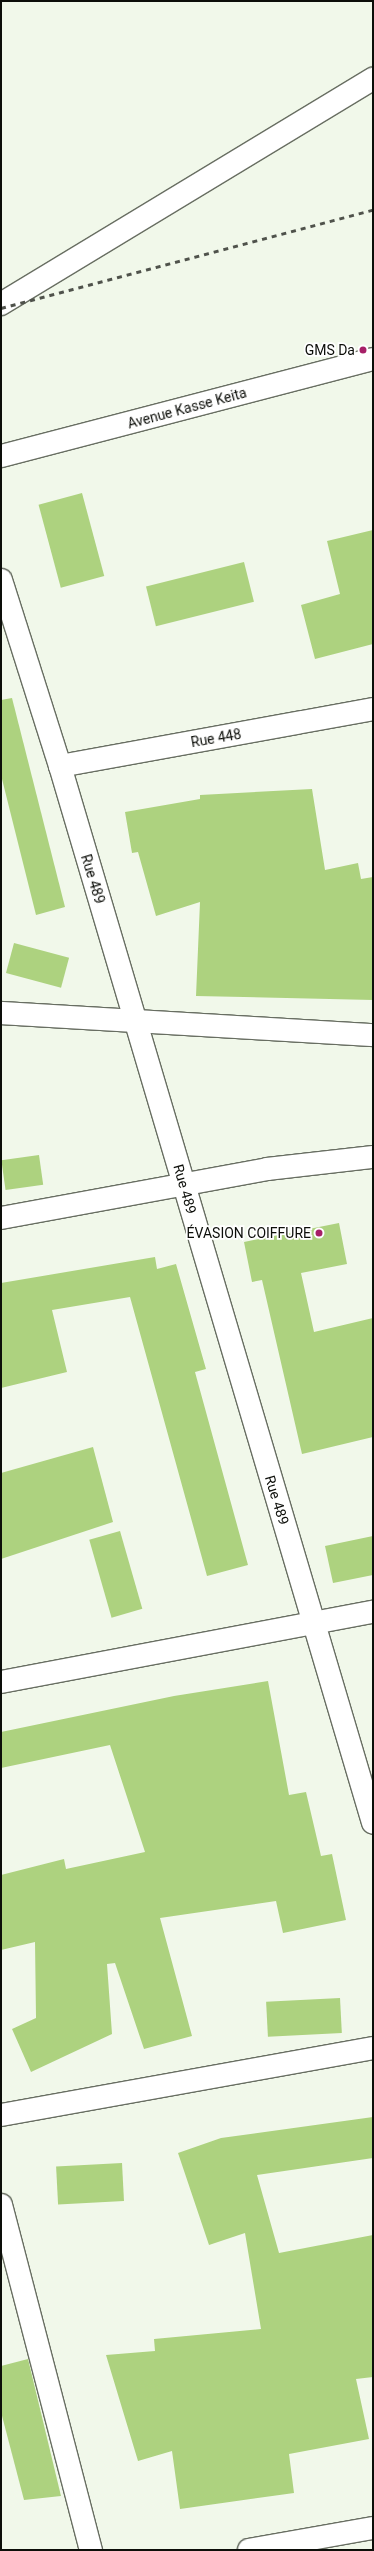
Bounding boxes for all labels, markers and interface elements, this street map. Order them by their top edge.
place label: GMS Da [305,342,355,358]
marker: GMS Da [358,345,368,355]
street label: Avenue Kasse Keita [126,384,248,432]
street label: Rue 448 [190,725,242,751]
street label: Rue 489 [78,852,108,906]
street label: Rue 489 [170,1162,200,1216]
place label: ÉVASION COIFFURE [187,1225,311,1241]
marker: ÉVASION COIFFURE [314,1228,324,1238]
street label: Rue 489 [262,1473,292,1527]

